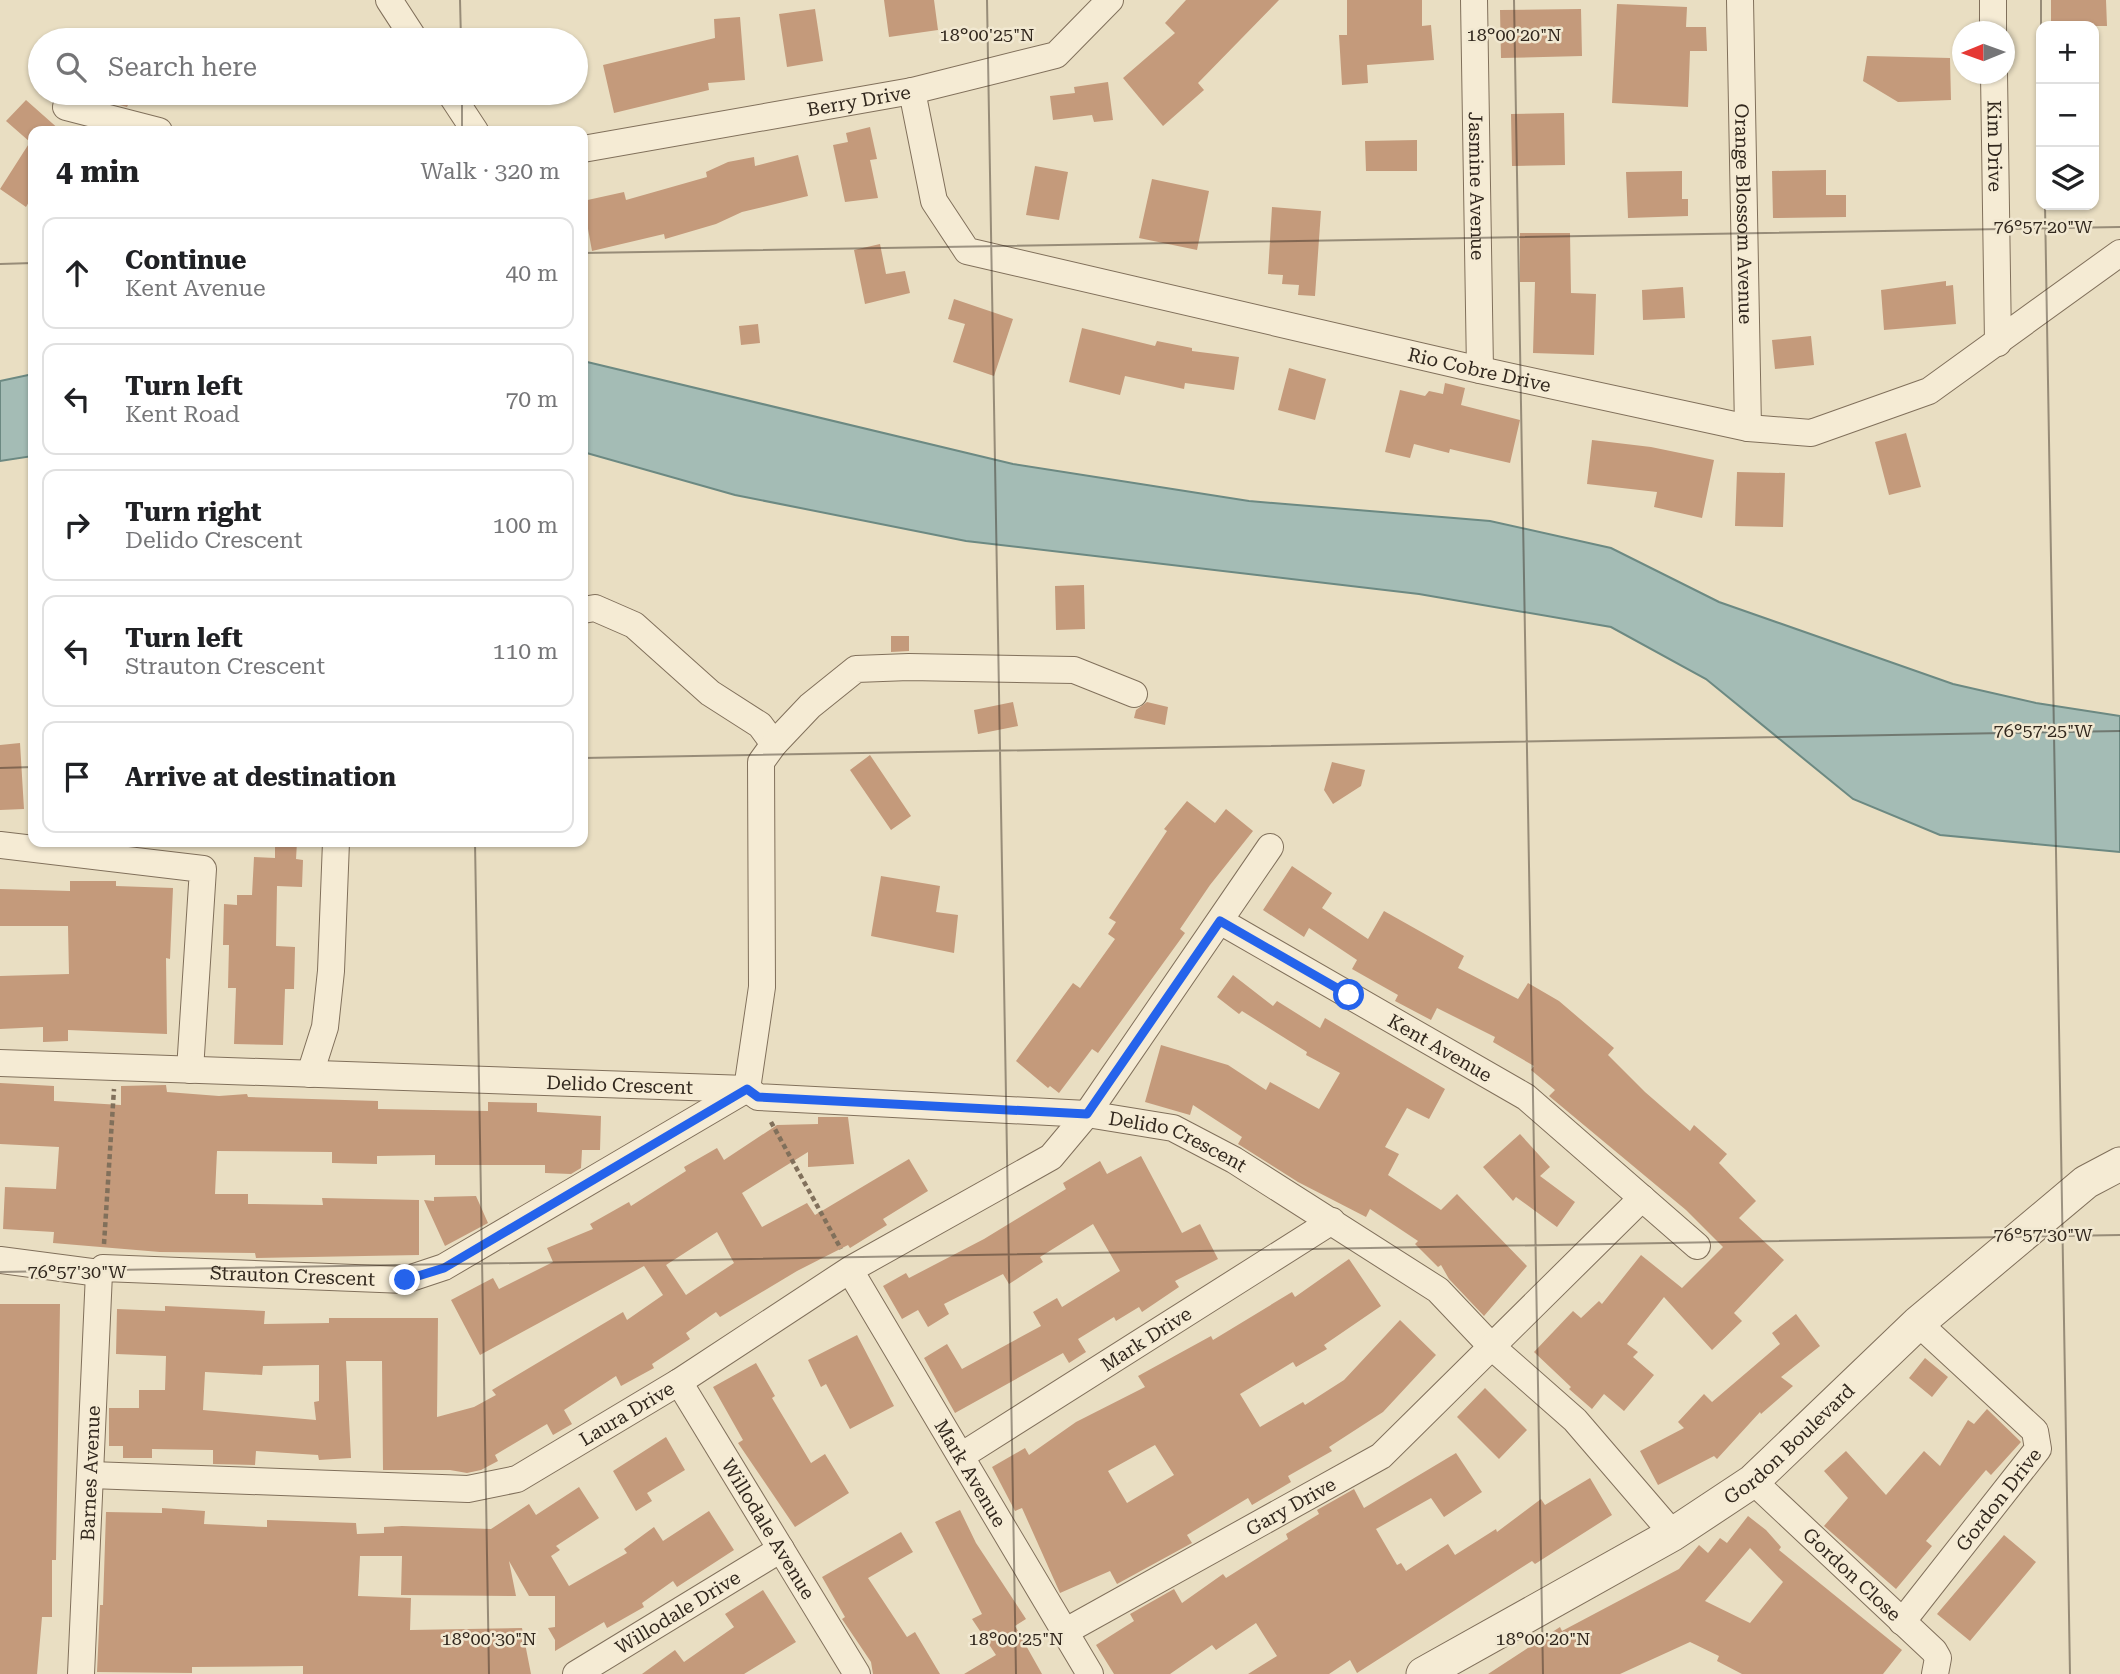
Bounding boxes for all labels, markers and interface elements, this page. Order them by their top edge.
north arrow [1952,21,2015,84]
map controls [2036,21,2099,210]
button: + [2036,21,2099,84]
text: 18°00'25"N [940,24,1034,45]
text: 18°00'20"N [1467,24,1561,45]
search box [28,28,588,105]
icon: search [52,48,90,86]
text: Search here [108,52,257,82]
street label: Berry Drive [805,80,913,121]
button: − [2036,84,2099,147]
street label: Kim Drive [1982,100,2007,192]
street label: Orange Blossom Avenue [1730,103,1757,325]
street label: Jasmine Avenue [1464,111,1489,260]
button: layers [2036,147,2099,210]
text: 4 min [56,154,139,189]
text: Walk · 320 m [421,158,560,185]
text: 76°57'20"W [1994,216,2093,237]
text: Continue [125,245,247,275]
icon: ahead [58,254,96,292]
text: 40 m [505,260,558,287]
text: Kent Avenue [125,275,266,302]
street label: Rio Cobre Drive [1406,343,1553,397]
text: Turn left [125,371,243,401]
icon: left [58,380,96,418]
text: 70 m [505,386,558,413]
text: Kent Road [125,401,240,428]
text: Turn right [125,497,261,527]
icon: right [58,506,96,544]
text: 100 m [493,512,558,539]
text: Delido Crescent [125,527,303,554]
text: Turn left [125,623,243,653]
icon: left [58,632,96,670]
text: 110 m [493,638,558,665]
text: Strauton Crescent [125,653,325,680]
text: 76°57'25"W [1994,720,2093,741]
icon: arrive [58,758,96,796]
text: Arrive at destination [125,762,396,792]
route start [1333,979,1364,1010]
street label: Kent Avenue [1384,1009,1496,1087]
street label: Delido Crescent [546,1071,693,1099]
street label: Delido Crescent [1107,1107,1251,1177]
text: 76°57'30"W [1994,1224,2093,1245]
text: 76°57'30"W [28,1261,127,1282]
street label: Strauton Crescent [210,1261,376,1291]
route end [389,1264,420,1295]
street label: Mark Drive [1097,1302,1196,1376]
street label: Laura Drive [575,1377,678,1451]
street label: Gordon Boulevard [1720,1379,1859,1509]
street label: Barnes Avenue [76,1405,105,1541]
street label: Mark Avenue [929,1415,1011,1531]
street label: Gordon Drive [1951,1443,2046,1556]
street label: Willodale Avenue [717,1455,820,1604]
street label: Gary Drive [1242,1472,1340,1541]
street label: Gordon Close [1798,1523,1906,1626]
street label: Willodale Drive [611,1566,744,1659]
text: 18°00'30"N [442,1628,536,1649]
text: 18°00'25"N [969,1628,1063,1649]
text: 18°00'20"N [1496,1628,1590,1649]

